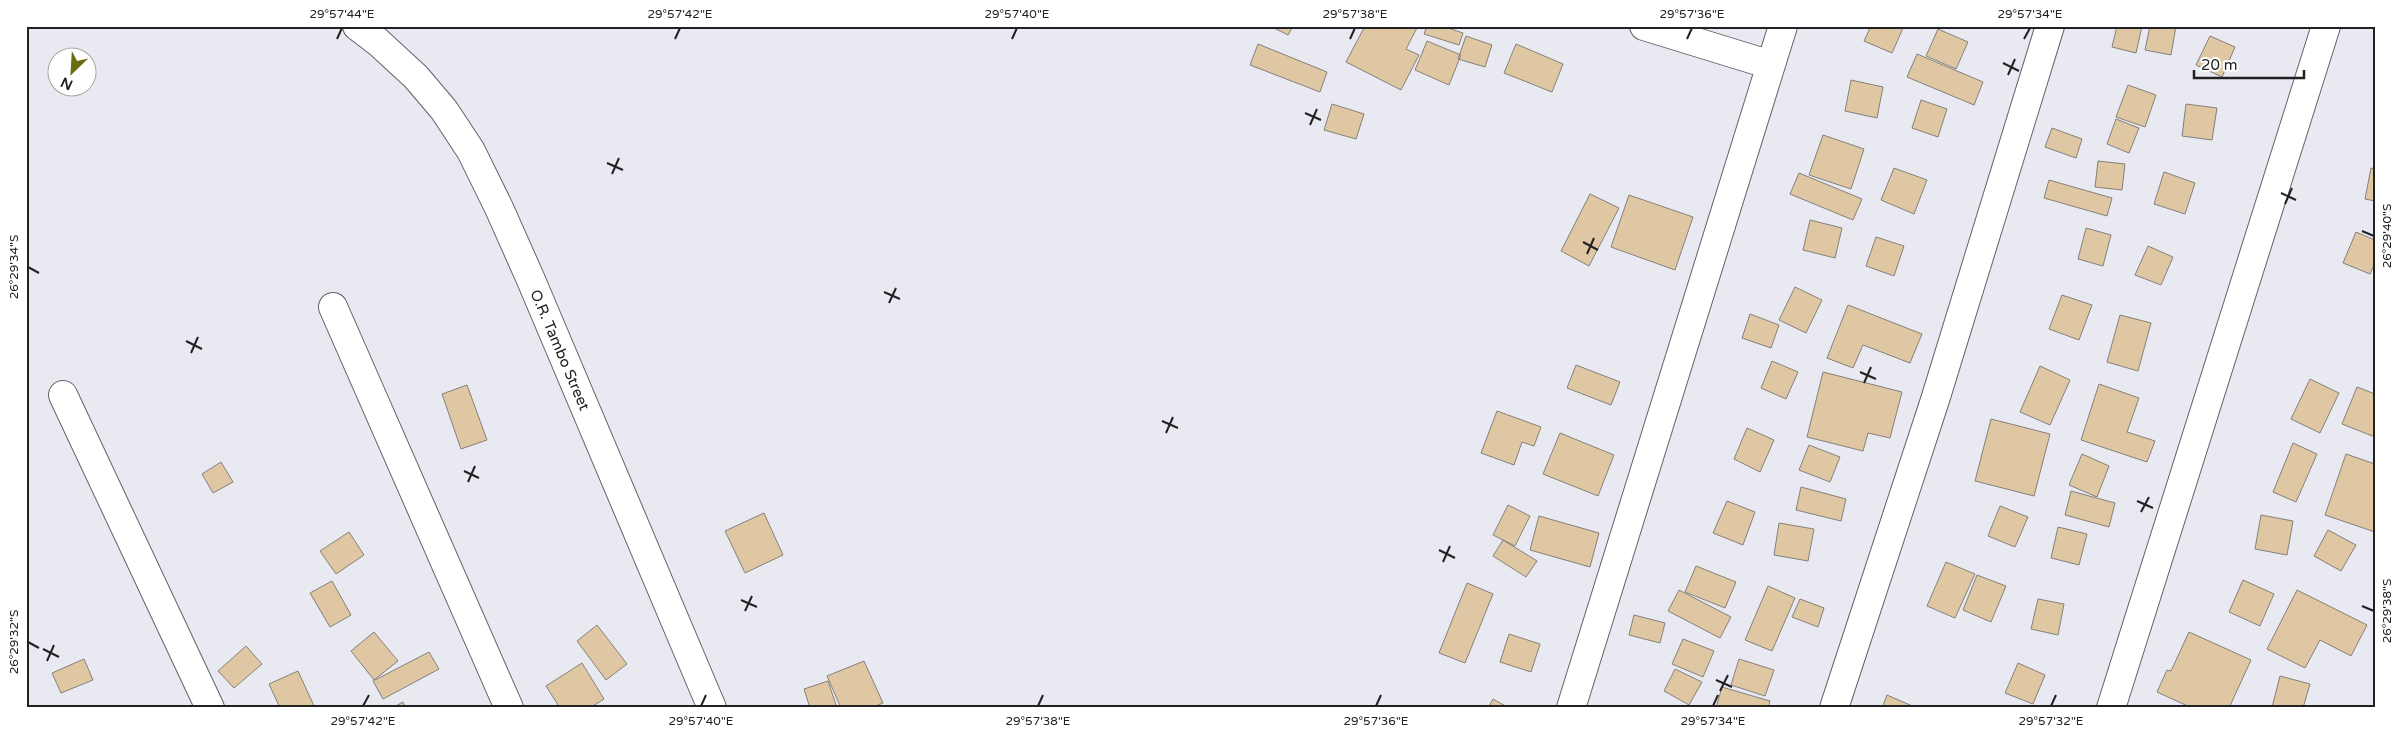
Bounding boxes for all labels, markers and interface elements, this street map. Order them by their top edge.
text: 29°57'44"E [309,7,375,21]
text: 29°57'42"E [647,7,713,21]
text: 29°57'40"E [984,7,1050,21]
text: 29°57'38"E [1322,7,1388,21]
text: 29°57'36"E [1659,7,1725,21]
text: 29°57'34"E [1997,7,2063,21]
north arrow [48,48,98,98]
scale bar [2194,48,2304,80]
text: 20 m [2201,56,2238,74]
text: N [58,73,75,93]
text: 26°29'40"S [2380,204,2394,268]
text: 26°29'34"S [7,235,21,299]
street label: O.R. Tambo Street [526,287,594,413]
text: 26°29'38"S [2380,579,2394,643]
text: 26°29'32"S [7,610,21,674]
text: 29°57'42"E [330,714,396,728]
text: 29°57'40"E [668,714,734,728]
text: 29°57'38"E [1005,714,1071,728]
text: 29°57'36"E [1343,714,1409,728]
text: 29°57'34"E [1680,714,1746,728]
text: 29°57'32"E [2018,714,2084,728]

